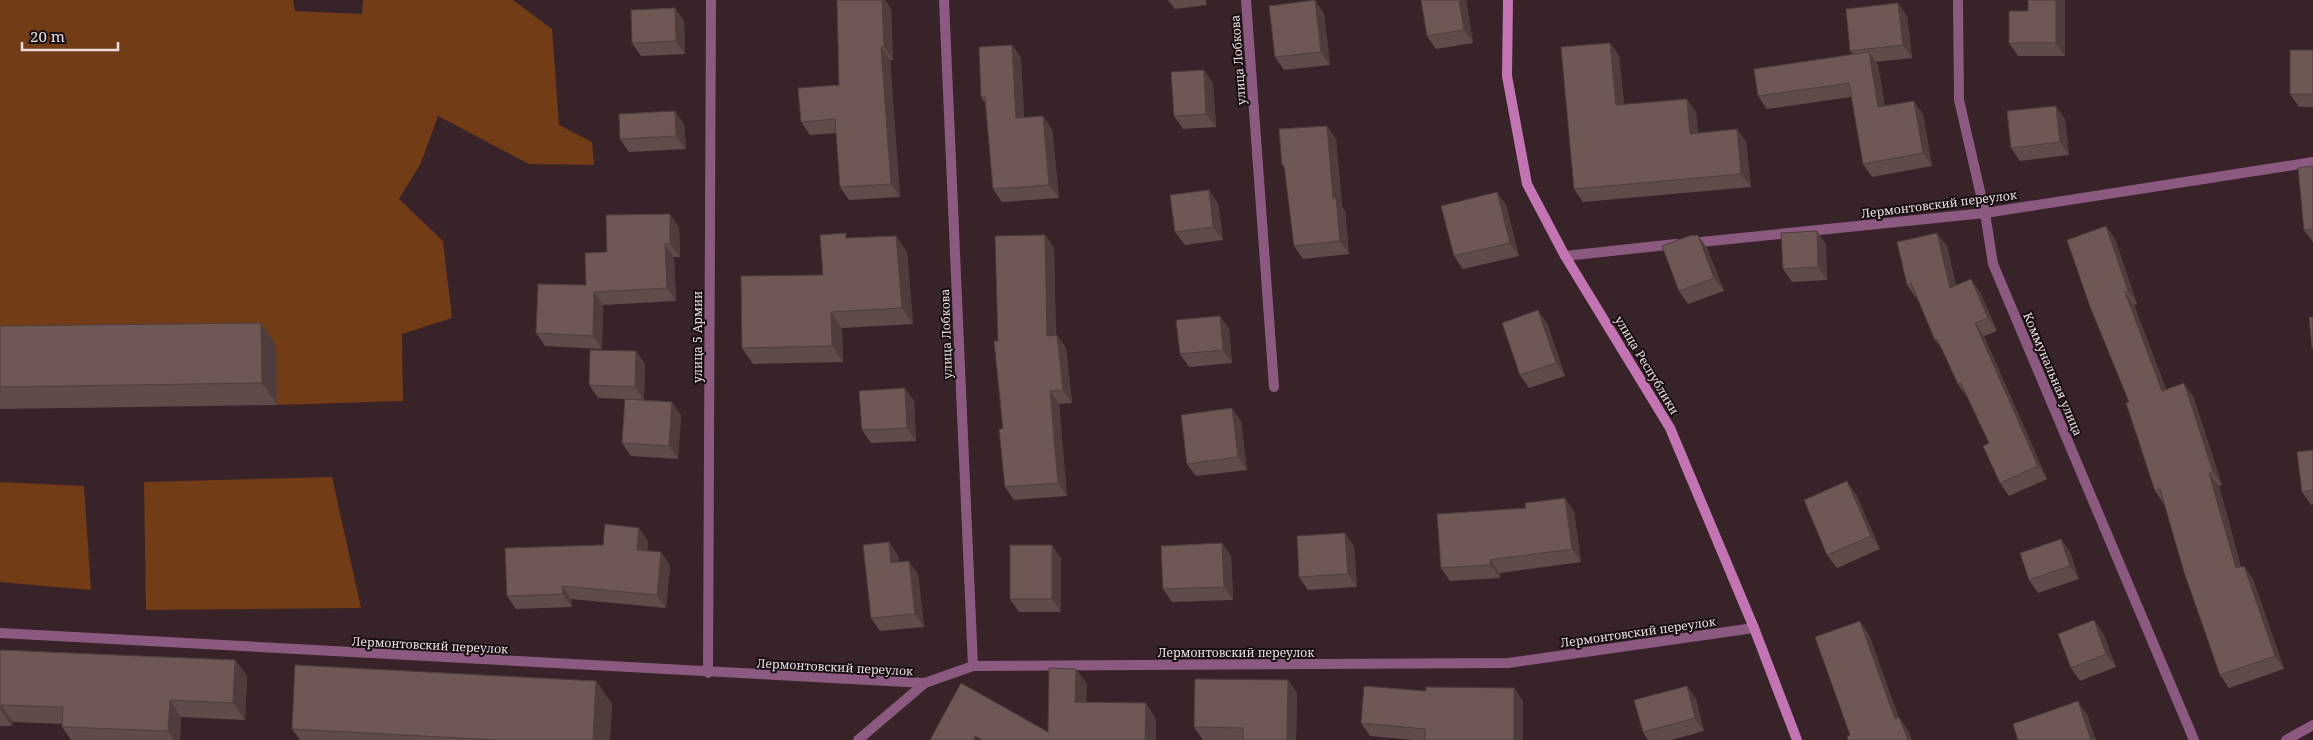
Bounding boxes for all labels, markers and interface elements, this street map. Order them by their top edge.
street label: улица Лобкова [1226,14,1250,106]
scale bar [22,20,119,52]
text: 20 m [30,26,65,46]
street label: Лермонтовский переулок [1860,186,2019,222]
street label: улица Лобкова [936,288,956,379]
street label: улица 5 Армии [689,291,706,383]
street label: Коммунальная улица [2019,310,2087,438]
street label: улица Республики [1611,313,1683,417]
street label: Лермонтовский переулок [1559,613,1718,651]
street label: Лермонтовский переулок [351,632,510,658]
street label: Лермонтовский переулок [1158,644,1315,661]
street label: Лермонтовский переулок [756,654,915,680]

